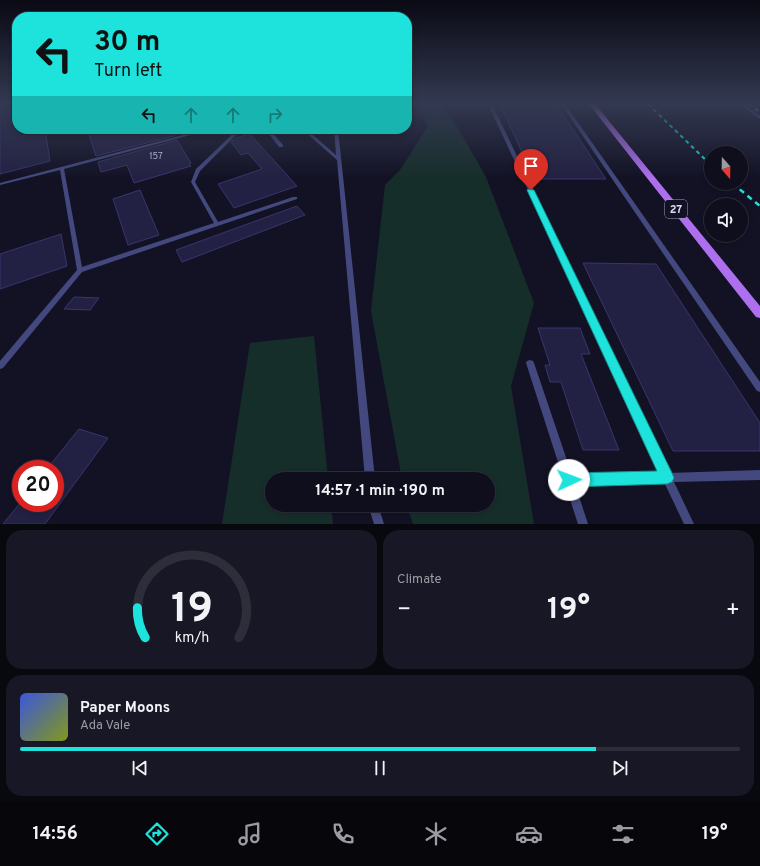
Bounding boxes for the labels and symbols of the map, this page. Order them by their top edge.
north arrow [704,146,748,190]
pin [514,149,548,190]
house number: 157 [149,151,163,162]
road number: 27 [665,200,687,218]
position arrow [548,459,590,501]
speed limit sign: 20 [12,460,64,512]

